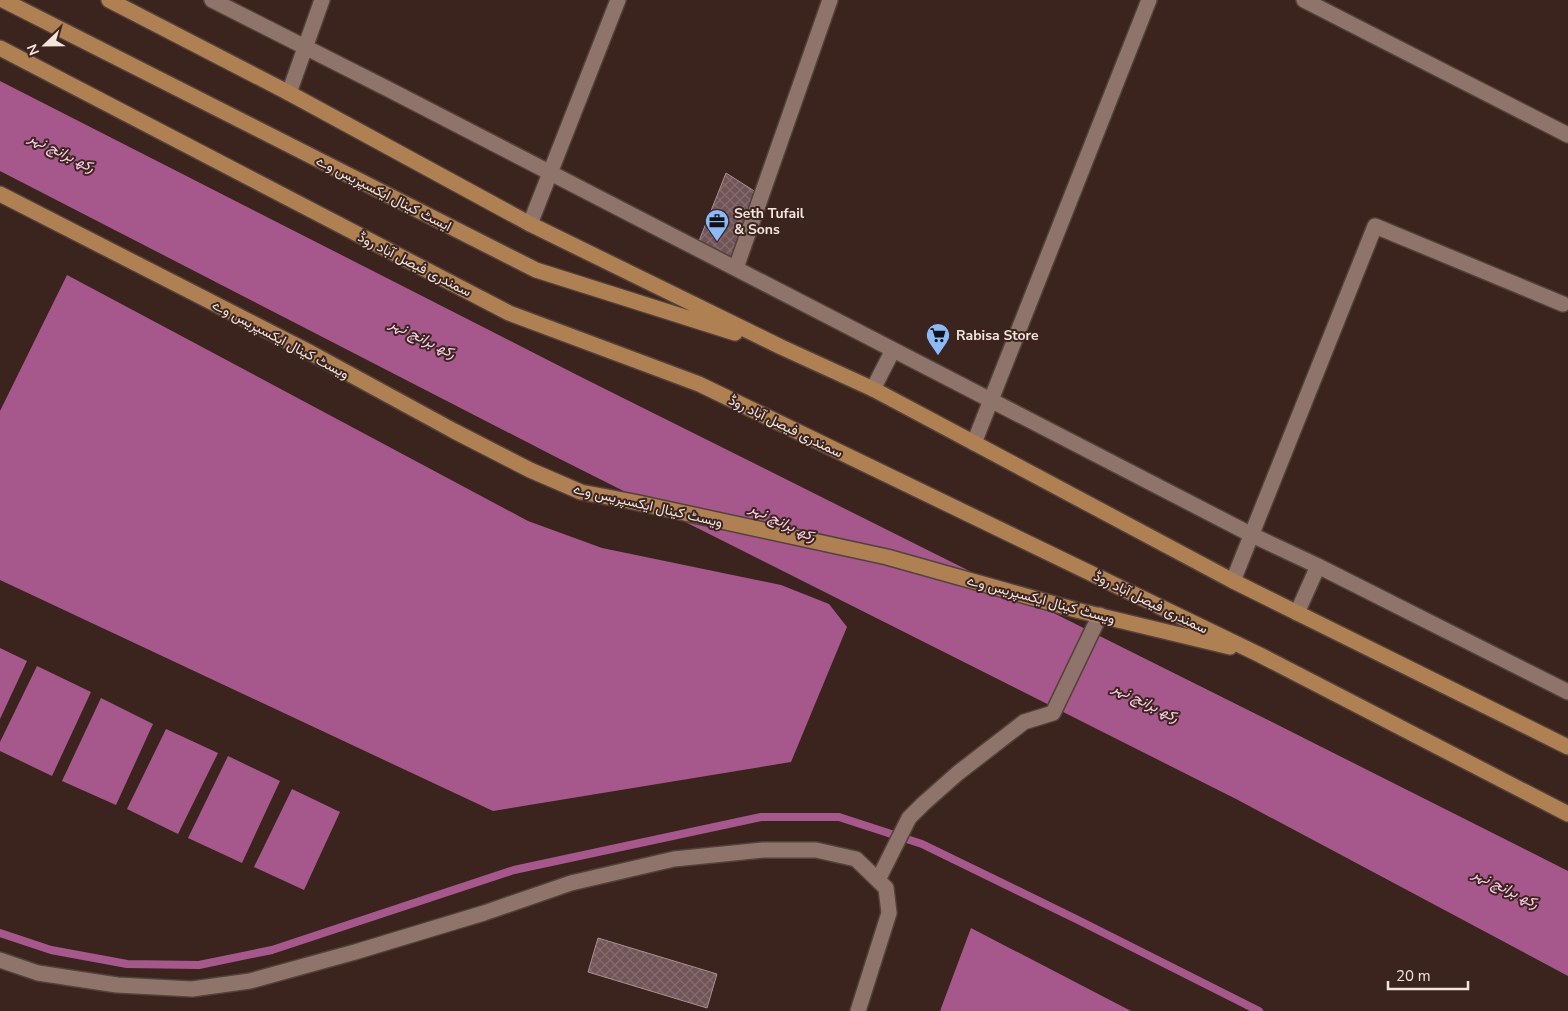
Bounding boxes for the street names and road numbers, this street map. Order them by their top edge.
street label: ایسٹ کینال ایکسپریس وے [313,151,455,236]
street label: سمندری فیصل آباد روڈ [355,228,475,301]
street label: ویسٹ کینال ایکسپریس وے [209,295,353,384]
street label: سمندری فیصل آباد روڈ [726,391,846,462]
street label: ویسٹ کینال ایکسپریس وے [571,479,724,532]
street label: سمندری فیصل آباد روڈ [1091,567,1211,638]
street label: ویسٹ کینال ایکسپریس وے [965,571,1117,628]

